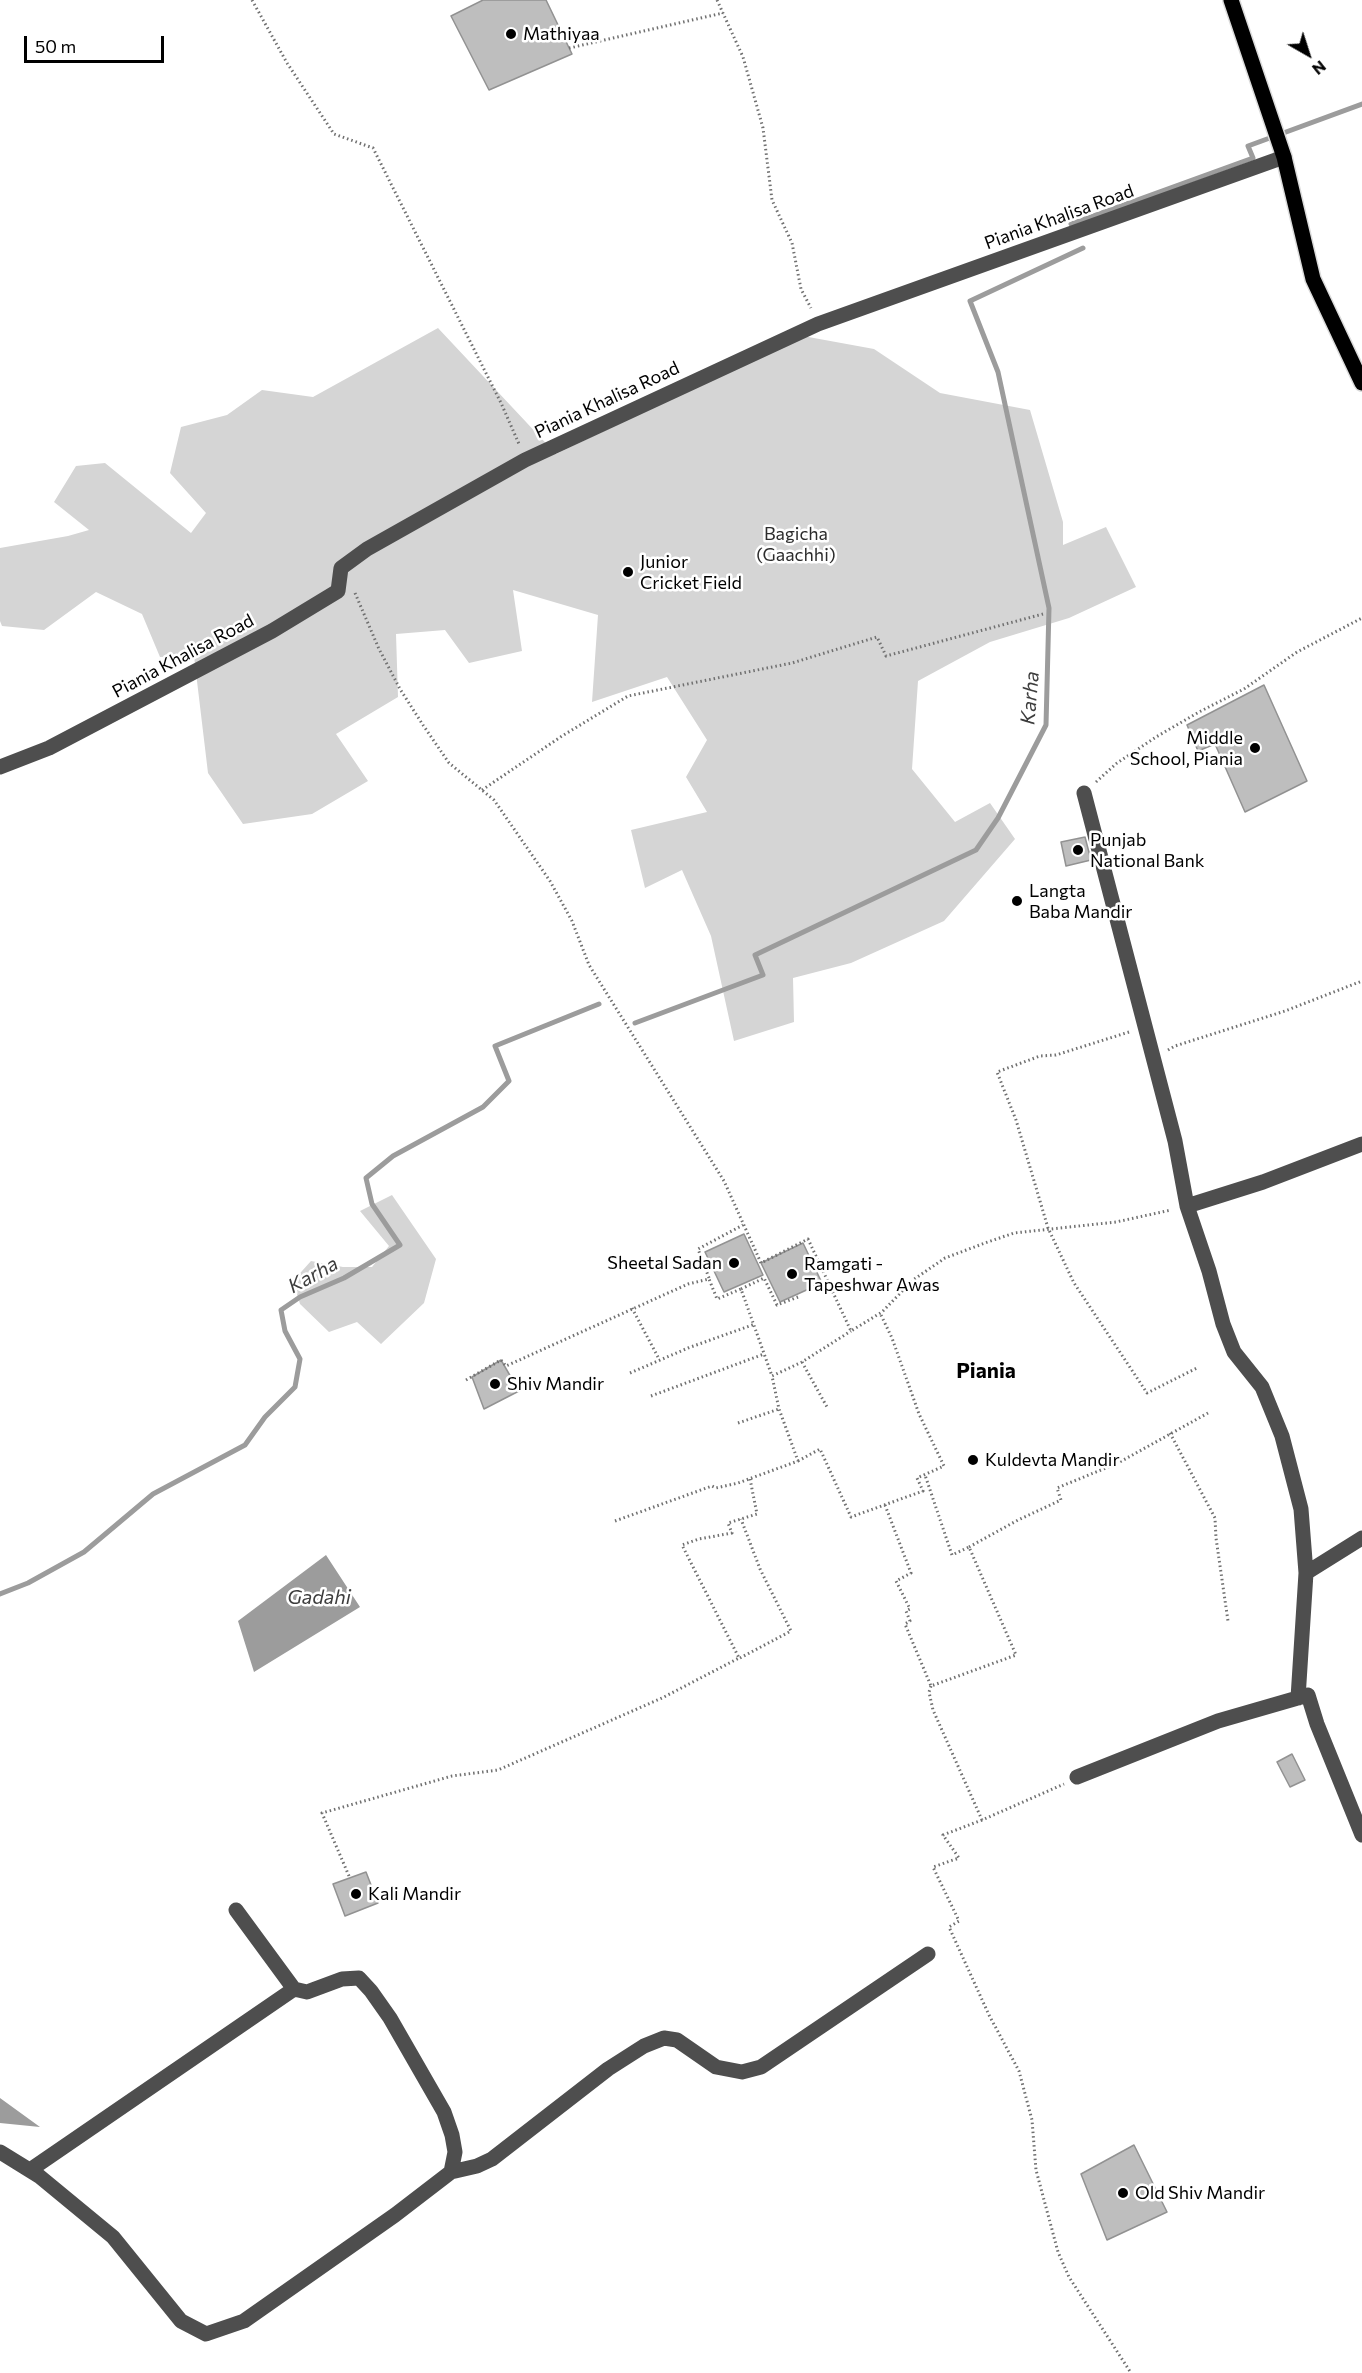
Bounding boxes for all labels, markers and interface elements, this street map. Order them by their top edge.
place label: Mathiyaa [523,23,600,45]
scale bar [27,24,166,62]
north arrow [1278,24,1338,84]
marker: Mathiyaa [504,27,518,41]
text: 50 m [35,35,76,57]
text: N [1309,57,1330,80]
street label: Piania Khalisa Road [981,180,1137,254]
street label: Piania Khalisa Road [531,357,683,443]
park label: Bagicha (Gaachhi) [756,523,836,566]
place label: Junior Cricket Field [640,551,742,594]
marker: Junior Cricket Field [621,565,635,579]
street label: Piania Khalisa Road [109,610,257,702]
water label: Karha [1016,670,1044,726]
place label: Middle School, Piania [1130,727,1243,770]
marker: Middle School, Piania [1248,741,1262,755]
place label: Punjab National Bank [1090,829,1205,872]
marker: Punjab National Bank [1071,843,1085,857]
place label: Langta Baba Mandir [1029,880,1133,922]
marker: Langta Baba Mandir [1010,894,1024,908]
water label: Karha [284,1251,342,1299]
place label: Sheetal Sadan [607,1252,722,1274]
place label: Ramgati - Tapeshwar Awas [804,1253,940,1296]
marker: Sheetal Sadan [727,1256,741,1270]
marker: Ramgati - Tapeshwar Awas [785,1267,799,1281]
district label: Piania [956,1358,1016,1384]
place label: Shiv Mandir [507,1373,604,1395]
marker: Shiv Mandir [488,1377,502,1391]
place label: Kuldevta Mandir [985,1449,1120,1471]
marker: Kuldevta Mandir [966,1453,980,1467]
water label: Gadahi [287,1585,351,1609]
place label: Kali Mandir [368,1883,461,1905]
marker: Kali Mandir [349,1887,363,1901]
place label: Old Shiv Mandir [1135,2182,1265,2204]
marker: Old Shiv Mandir [1116,2186,1130,2200]

